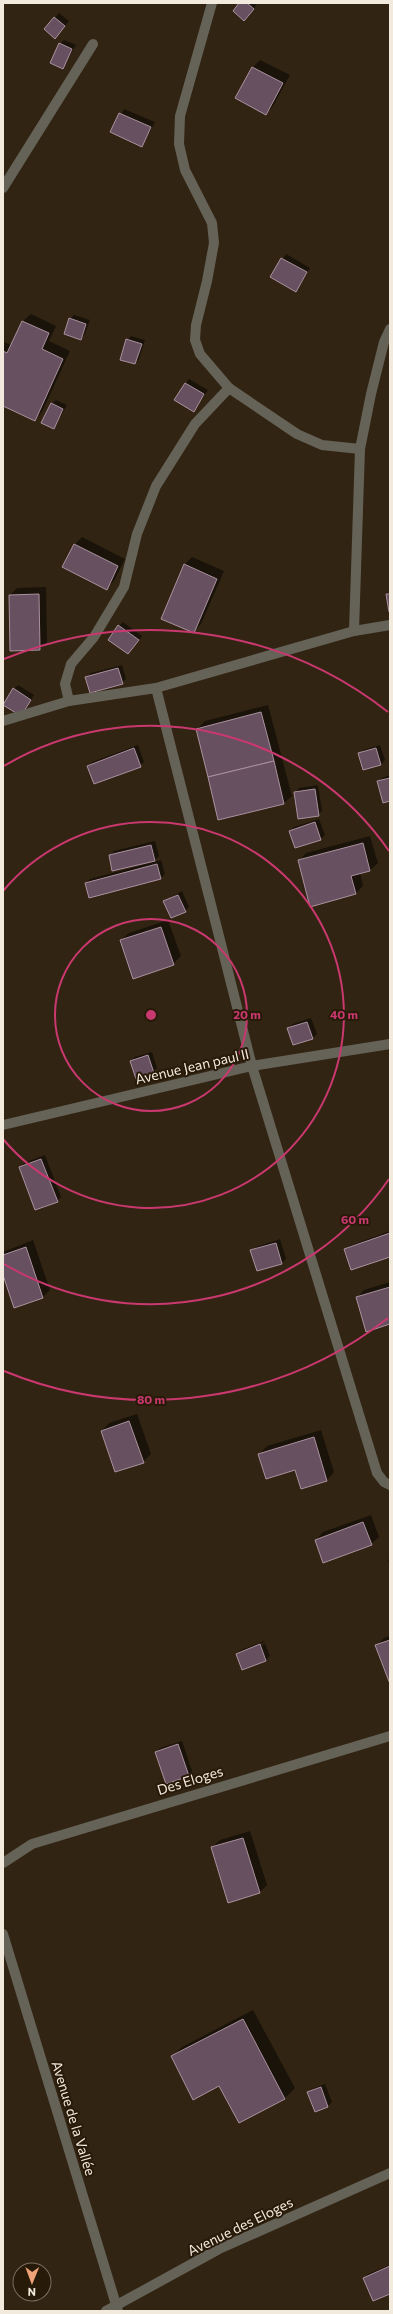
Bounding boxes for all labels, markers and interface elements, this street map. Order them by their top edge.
text: 20 m [233,1007,261,1021]
text: 40 m [330,1007,358,1021]
centre of rings [144,1008,158,1022]
street label: Avenue Jean paul II [133,1045,251,1087]
text: 60 m [341,1212,369,1226]
text: 80 m [137,1392,165,1406]
street label: Des Eloges [155,1762,225,1798]
street label: Avenue de la Vallée [48,2059,100,2177]
street label: Avenue des Eloges [184,2193,296,2259]
north arrow [12,2262,52,2302]
text: N [28,2286,36,2299]

